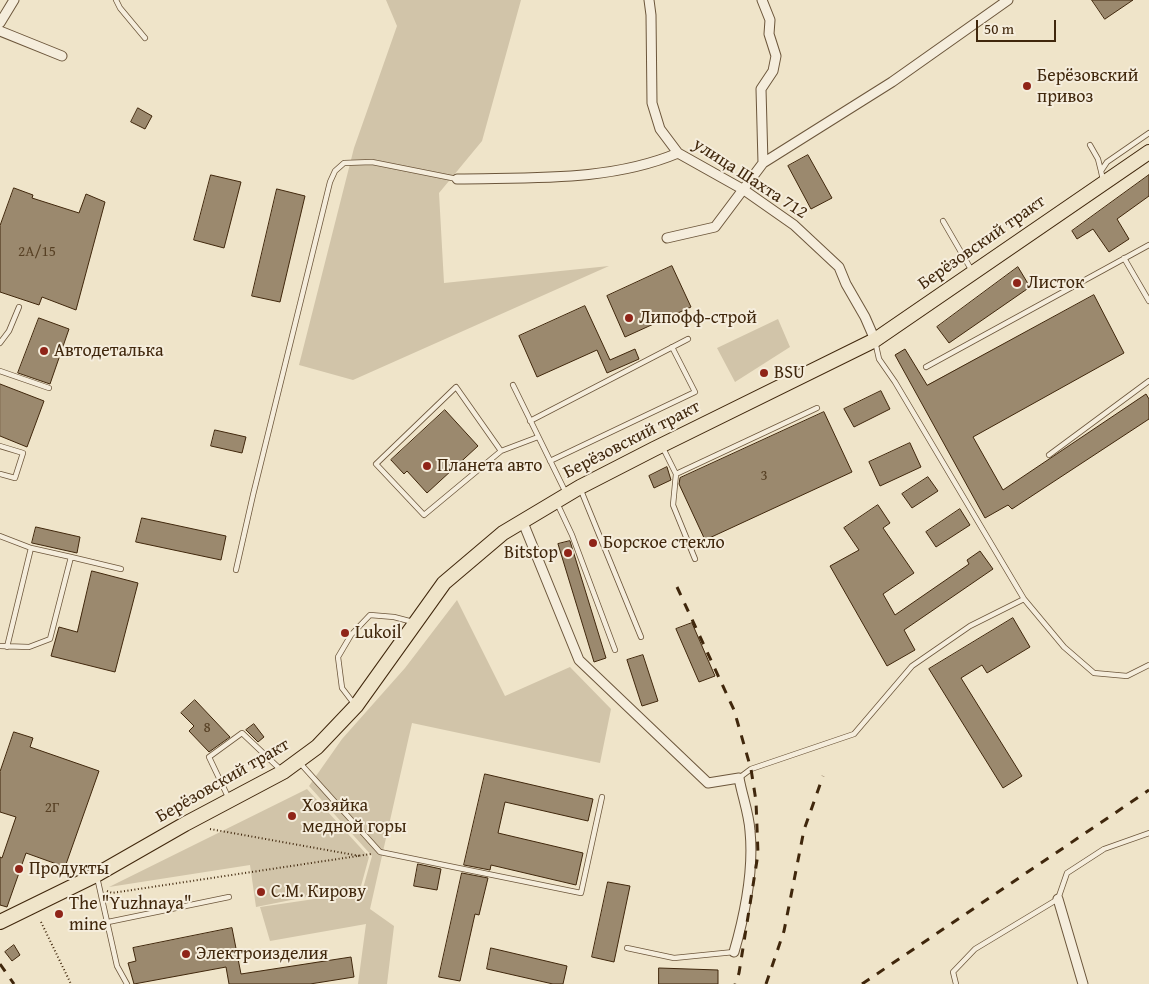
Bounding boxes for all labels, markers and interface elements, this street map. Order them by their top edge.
scale bar [979,10,1059,42]
text: 50 m [984,18,1014,39]
place label: Берёзовский привоз [1037,65,1138,108]
marker: Берёзовский привоз [1021,80,1033,92]
street label: улица Шахта 712 [689,134,811,224]
street label: Берёзовский тракт [914,191,1050,295]
house number: 2А/15 [18,243,56,261]
place label: Листок [1027,272,1084,294]
marker: Листок [1011,277,1023,289]
place label: Липофф-строй [639,307,757,329]
marker: Липофф-строй [623,312,635,324]
place label: Автодеталька [54,340,163,362]
marker: Автодеталька [38,345,50,357]
place label: BSU [774,362,805,384]
marker: BSU [758,367,770,379]
street label: Берёзовский тракт [560,396,704,484]
place label: Планета авто [437,455,542,477]
marker: Планета авто [421,460,433,472]
house number: 3 [760,467,768,485]
place label: Борское стекло [603,532,725,554]
marker: Борское стекло [587,537,599,549]
place label: Bitstop [504,542,558,564]
marker: Bitstop [562,547,574,559]
place label: Lukoil [355,622,402,644]
marker: Lukoil [339,627,351,639]
house number: 8 [203,719,211,737]
street label: Берёзовский тракт [152,734,294,828]
place label: Хозяйка медной горы [302,795,406,838]
house number: 2Г [45,799,59,817]
marker: Хозяйка медной горы [286,810,298,822]
place label: Продукты [29,858,109,880]
marker: Продукты [13,863,25,875]
place label: С.М. Кирову [271,881,366,903]
marker: С.М. Кирову [255,886,267,898]
place label: The "Yuzhnaya" mine [69,893,192,936]
marker: The "Yuzhnaya" mine [53,908,65,920]
place label: Электроизделия [196,943,328,965]
marker: Электроизделия [180,948,192,960]

